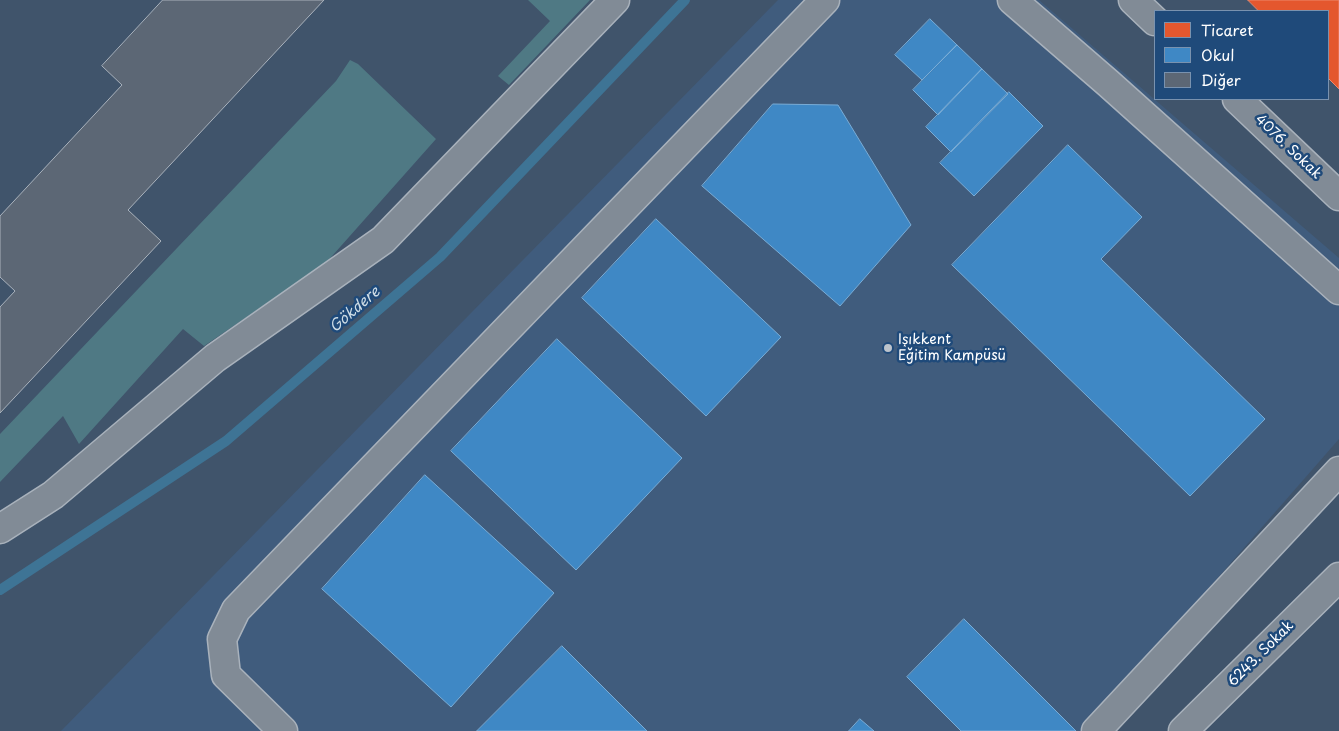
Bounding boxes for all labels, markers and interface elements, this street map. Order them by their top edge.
legend [1154,10,1329,100]
text: Ticaret [1201,18,1253,41]
text: Okul [1201,43,1234,66]
text: Diğer [1201,68,1241,91]
street label: 4076. Sokak [1251,111,1325,183]
water label: Gökdere [326,283,384,337]
place label: Işıkkent Eğitim Kampüsü [898,332,1006,364]
marker: Işıkkent Eğitim Kampüsü [882,342,894,354]
street label: 6243. Sokak [1225,618,1297,690]

